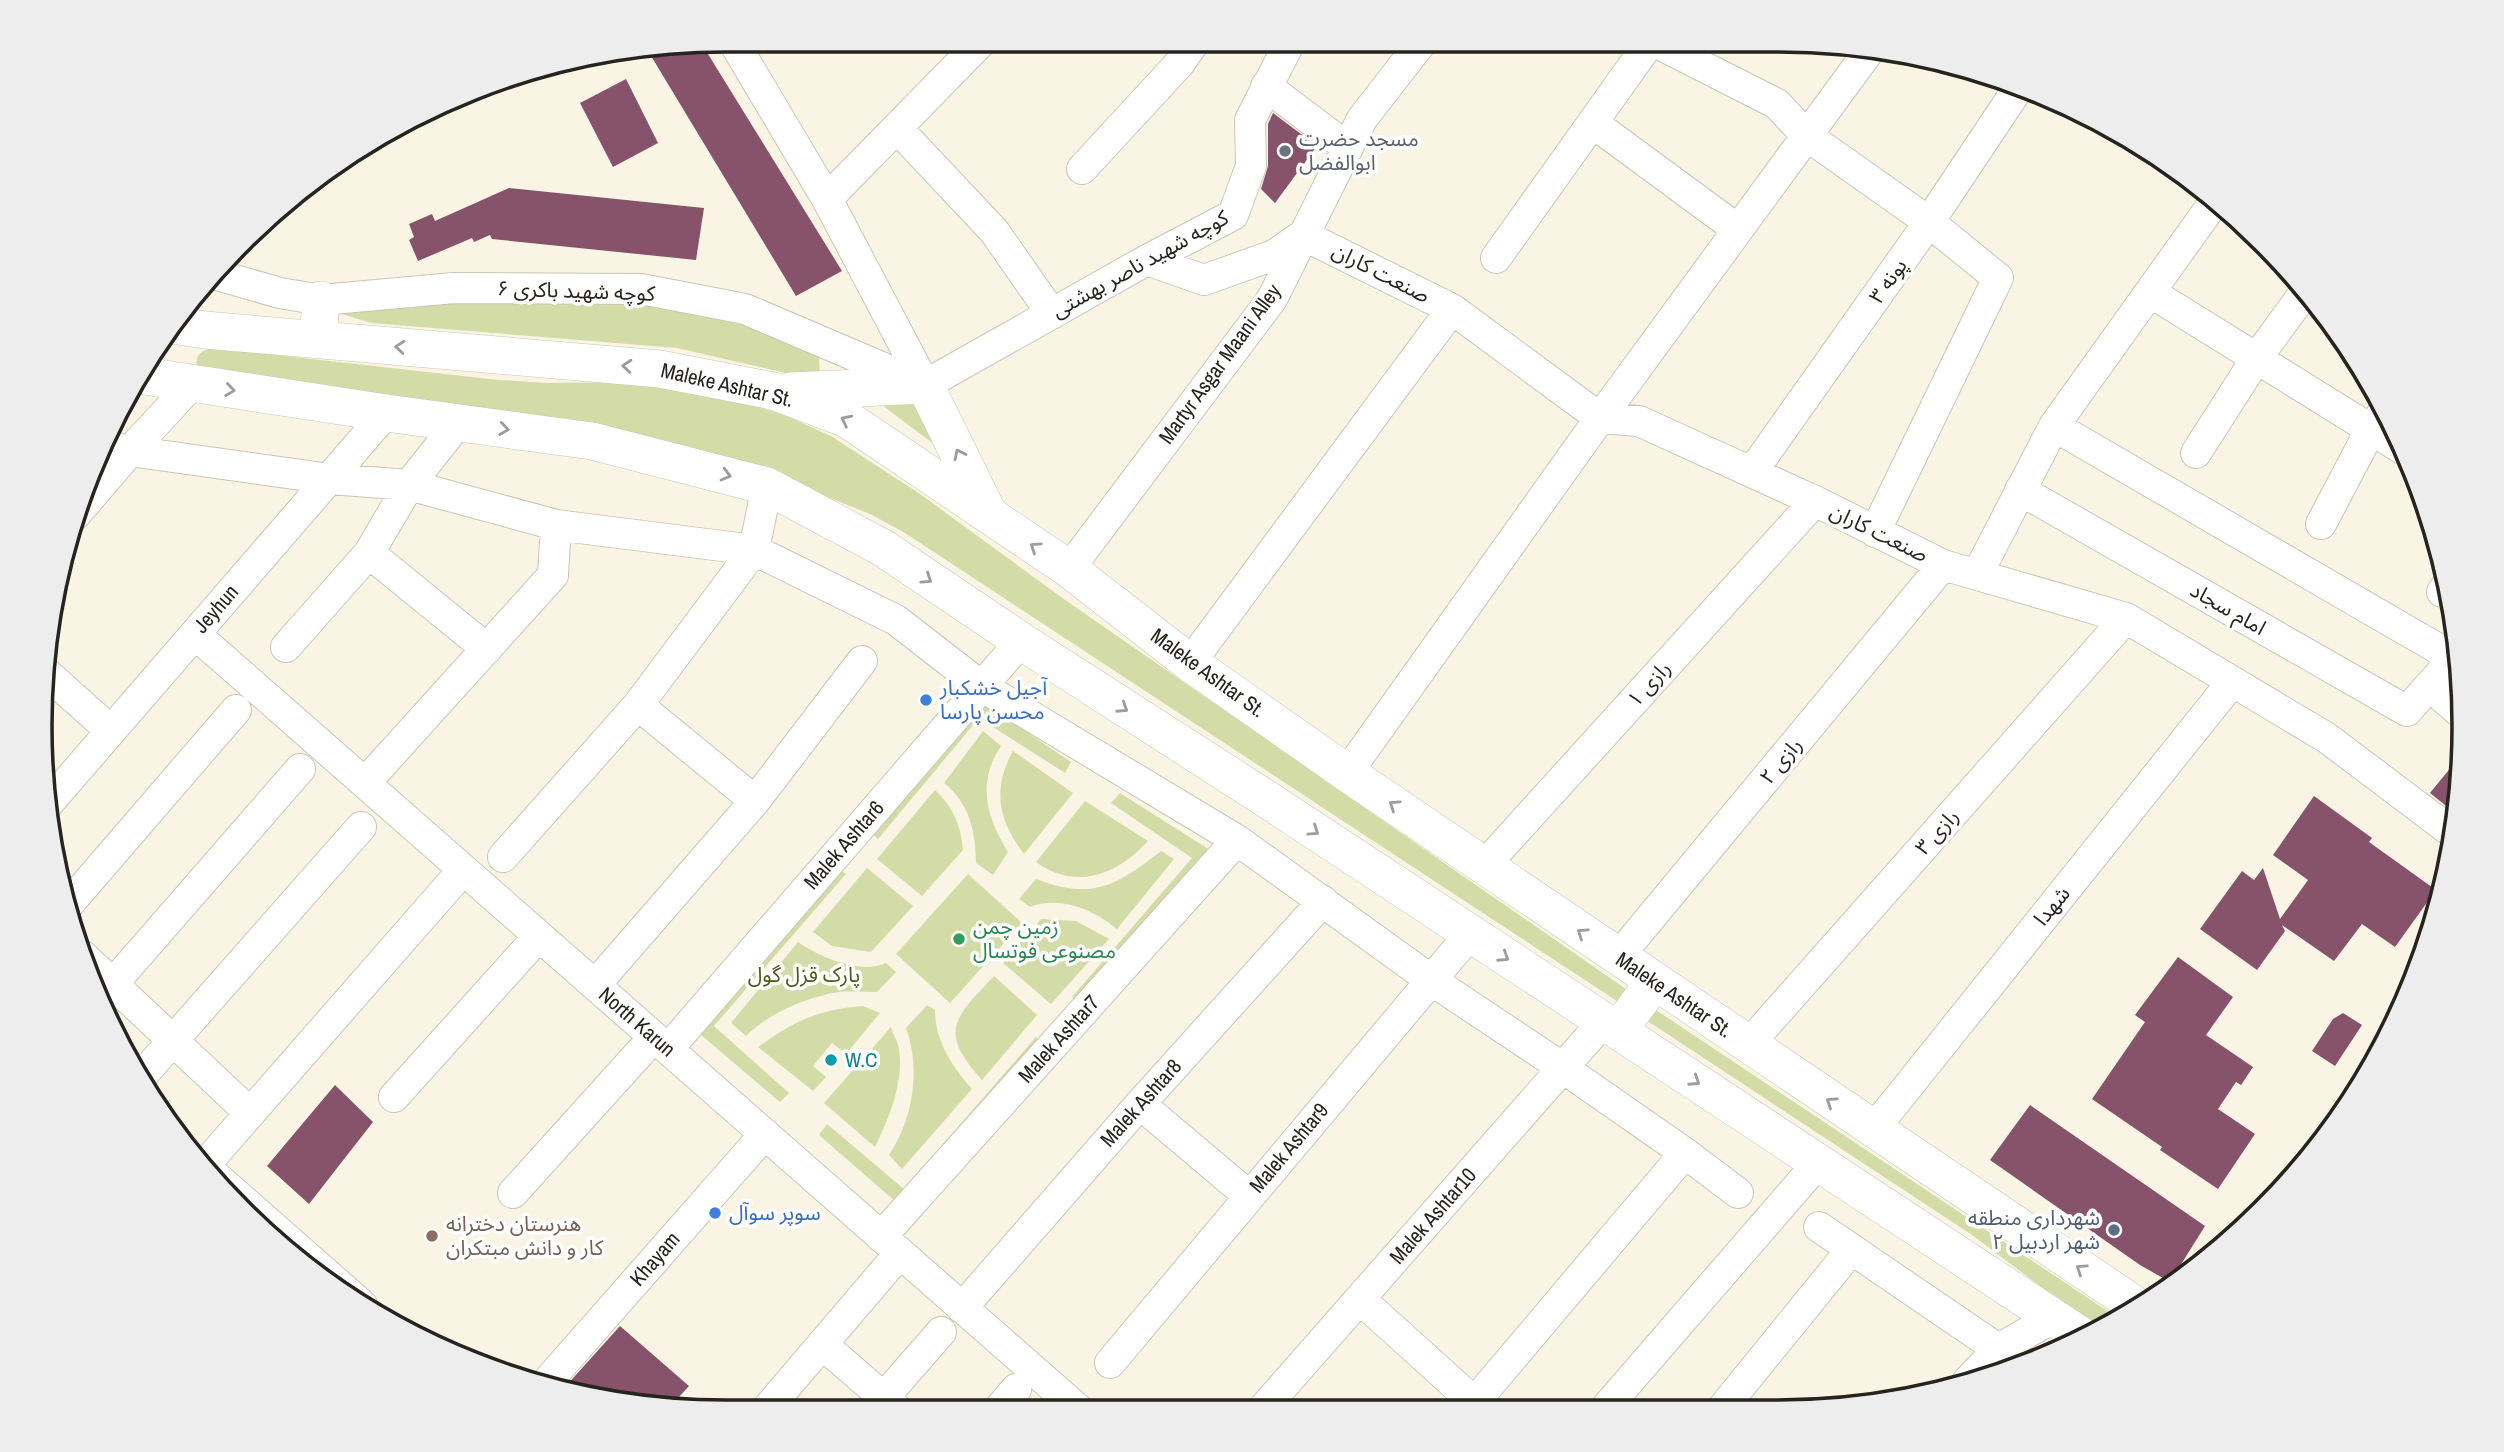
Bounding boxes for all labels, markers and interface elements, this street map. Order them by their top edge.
place label: مسجد حضرت ابوالفضل [1299,124,1419,177]
marker: مسجد حضرت ابوالفضل [1277,143,1293,159]
street label: کوچه شهید ناصر بهشتی [1046,203,1234,324]
street label: صنعت کاران [1327,236,1435,310]
street label: پونه ۳ [1862,252,1913,309]
street label: کوچه شهید باکری ۶ [496,273,656,308]
street label: Martyr Asgar Maani Alley [1152,277,1288,450]
one-way arrow [394,340,405,355]
street label: Maleke Ashtar St. [658,355,796,414]
one-way arrow [621,359,632,374]
one-way arrow [224,382,236,397]
one-way arrow [841,415,853,429]
one-way arrow [498,421,510,436]
one-way arrow [953,449,967,461]
one-way arrow [720,467,732,481]
street label: صنعت کاران [1825,496,1933,569]
one-way arrow [1030,542,1043,555]
one-way arrow [919,571,932,583]
street label: امام سجاد [2184,575,2271,644]
street label: Jeyhun [186,578,245,639]
street label: Maleke Ashtar St. [1145,621,1271,724]
street label: رازی ۱ [1620,654,1677,713]
place label: آجیل خشکبار محسن پارسا [939,673,1048,726]
marker: آجیل خشکبار محسن پارسا [918,692,934,708]
one-way arrow [1116,699,1129,712]
street label: رازی ۲ [1753,731,1809,790]
street label: Malek Ashtar6 [797,794,890,895]
one-way arrow [1388,800,1401,813]
street label: رازی ۳ [1908,802,1965,861]
one-way arrow [1306,823,1319,836]
street label: شهدا [2027,880,2076,932]
place label: زمین چمن مصنوعی فوتسال [973,912,1116,965]
one-way arrow [1577,929,1590,941]
marker: زمین چمن مصنوعی فوتسال [951,931,967,947]
street label: Maleke Ashtar St. [1610,945,1738,1044]
one-way arrow [1496,948,1509,961]
park label: پارک قزل گول [748,960,860,989]
street label: North Karun [593,980,682,1063]
street label: Malek Ashtar7 [1011,988,1106,1089]
place label: W.C [845,1045,878,1074]
marker: W.C [823,1052,839,1068]
street label: Malek Ashtar8 [1093,1052,1188,1153]
one-way arrow [1687,1073,1700,1086]
street label: Malek Ashtar9 [1242,1097,1335,1199]
one-way arrow [1826,1097,1839,1110]
street label: Malek Ashtar10 [1383,1161,1483,1270]
place label: سوپر سوآل [729,1198,821,1227]
place label: شهرداری منطقه ۲ شهر اردبیل [1968,1203,2100,1256]
marker: سوپر سوآل [707,1205,723,1221]
place label: هنرستان دخترانه کار و دانش مبتکران [446,1209,604,1262]
marker: شهرداری منطقه ۲ شهر اردبیل [2106,1222,2122,1238]
street label: Khayam [623,1225,686,1292]
marker: هنرستان دخترانه کار و دانش مبتکران [424,1228,440,1244]
one-way arrow [2076,1265,2089,1277]

